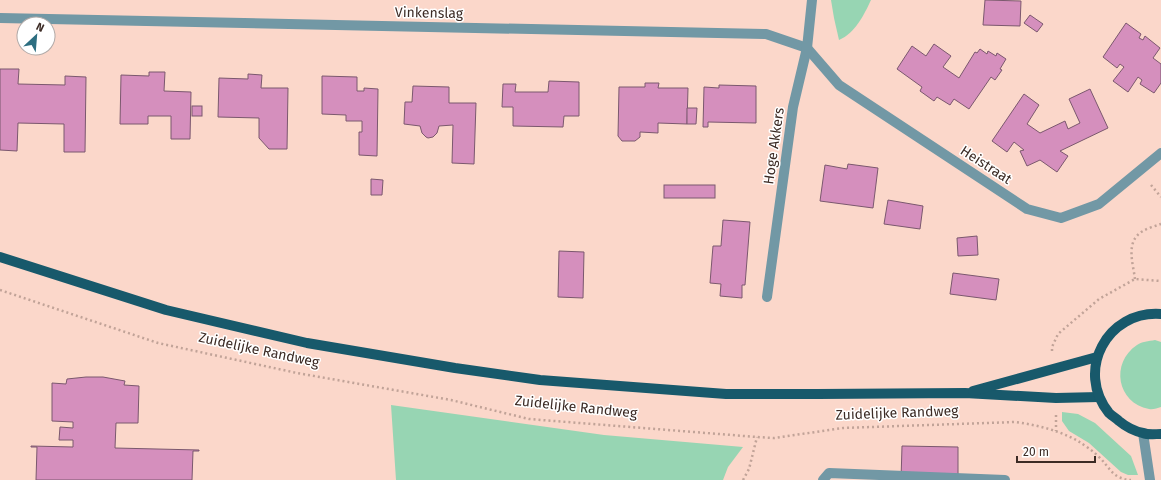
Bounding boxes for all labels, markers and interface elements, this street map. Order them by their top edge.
street label: Vinkenslag [395,4,464,22]
north arrow [16,16,56,56]
text: N [34,20,46,35]
street label: Hoge Akkers [760,106,788,186]
street label: Heistraat [957,142,1016,188]
street label: Zuidelijke Randweg [197,329,322,371]
street label: Zuidelijke Randweg [514,392,639,422]
street label: Zuidelijke Randweg [835,402,959,424]
scale bar [1017,438,1095,464]
text: 20 m [1023,445,1049,459]

